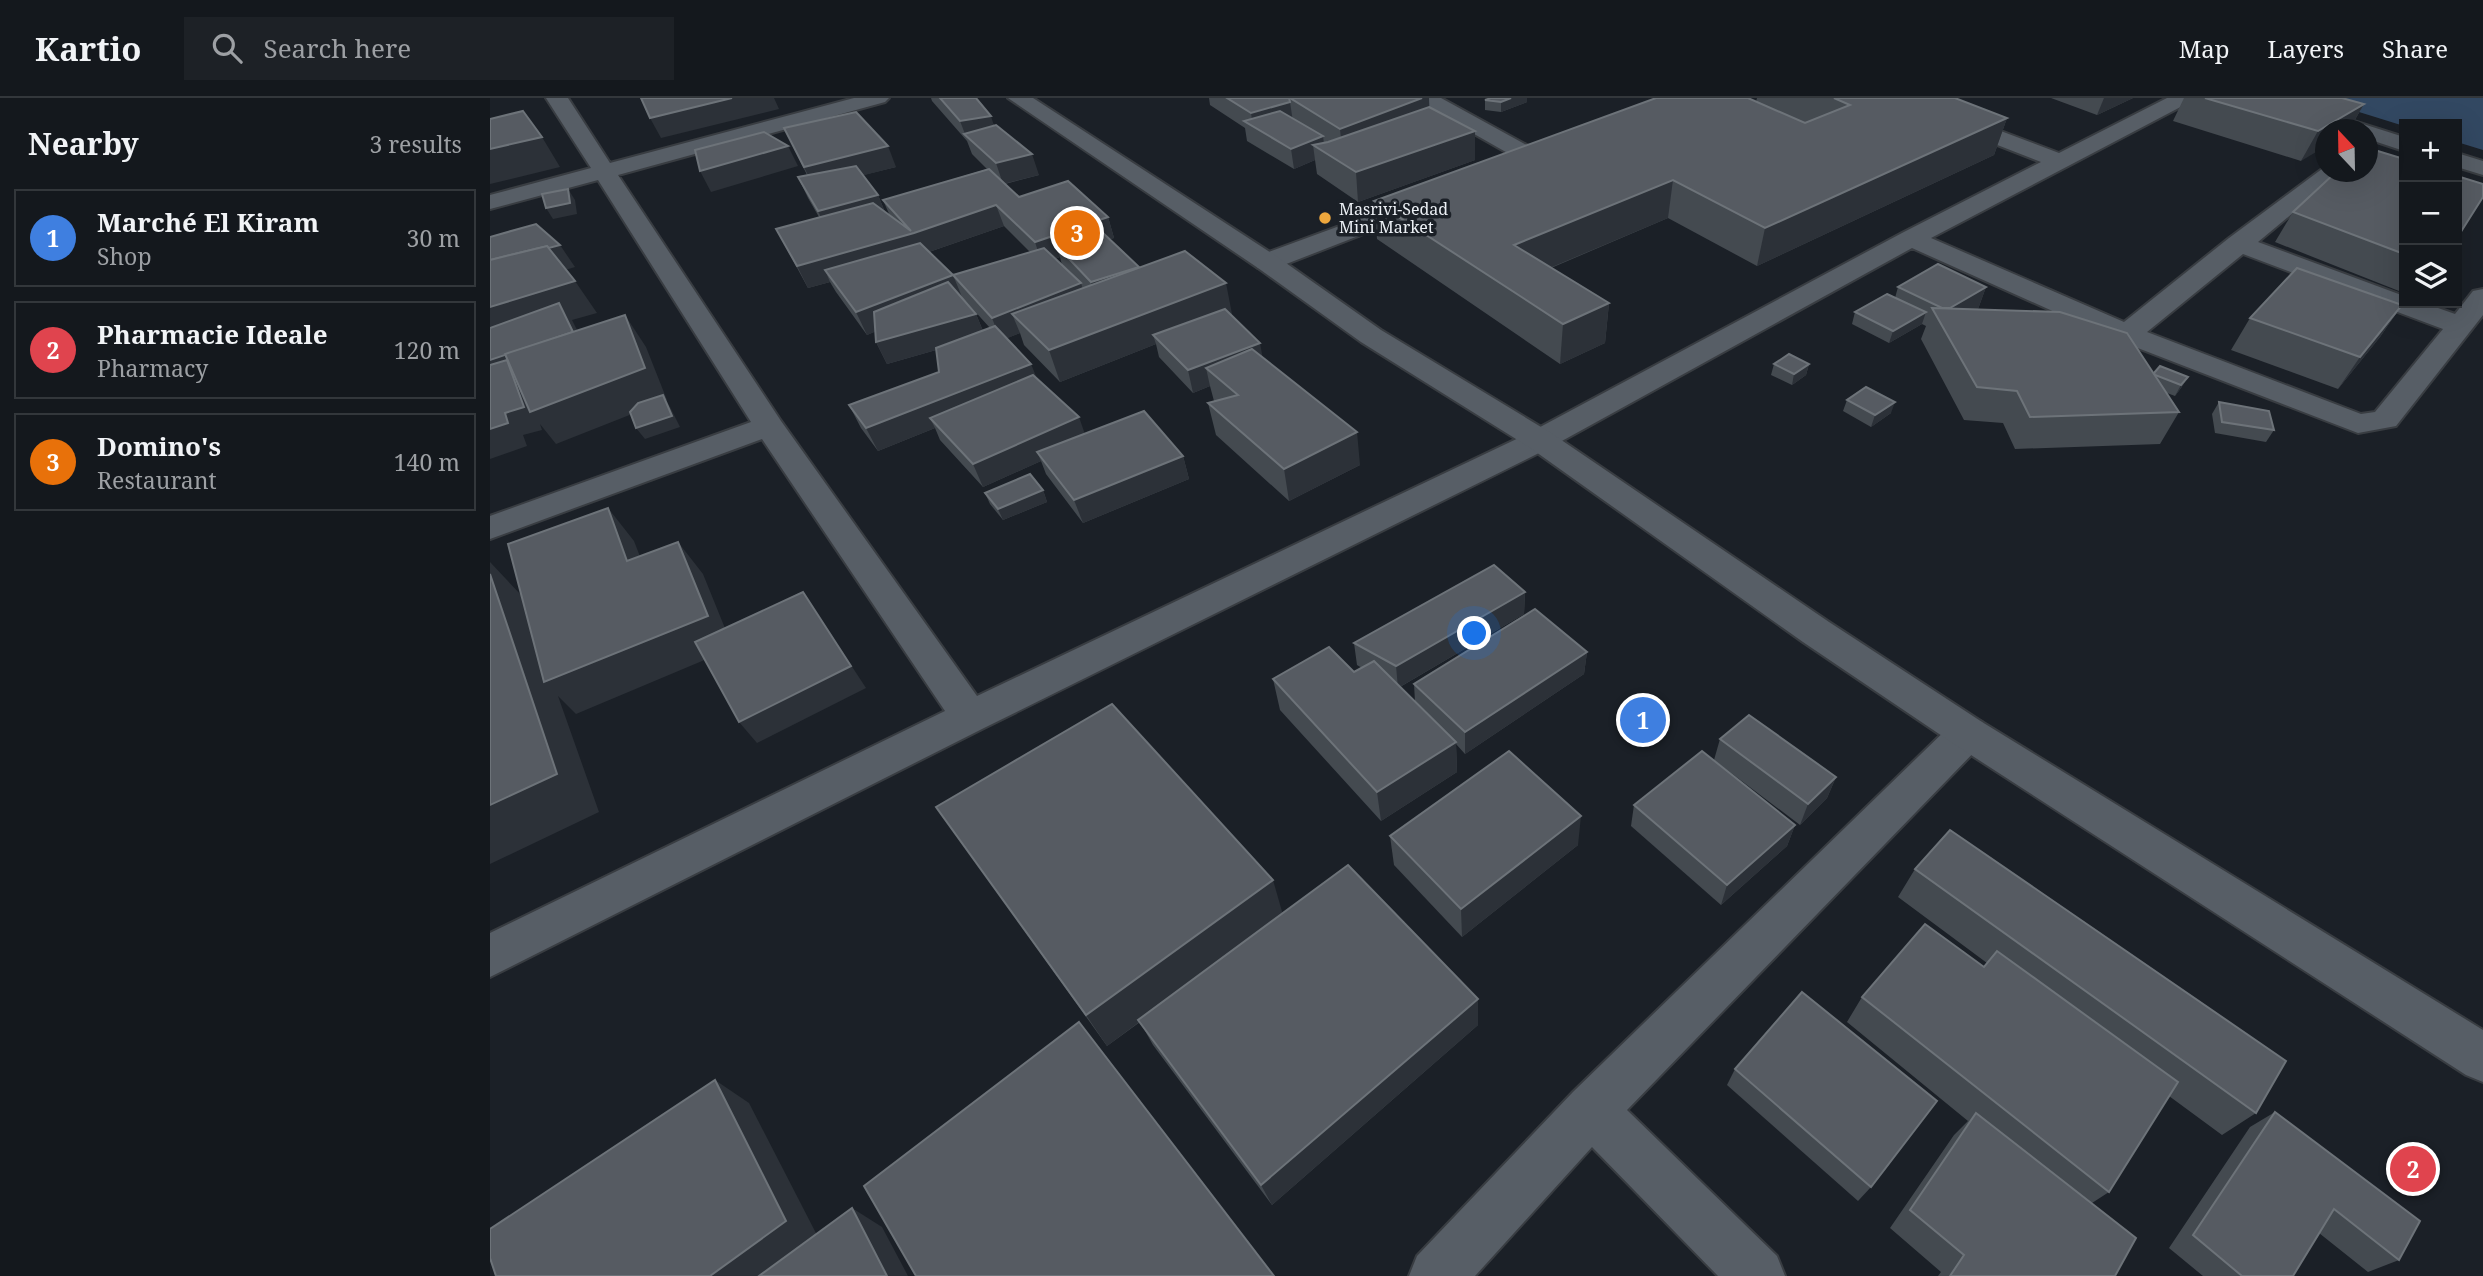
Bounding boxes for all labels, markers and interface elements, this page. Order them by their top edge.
search box [184,17,674,80]
text: Kartio [35,26,142,71]
icon: search [208,29,246,67]
text: Search here [264,30,411,66]
text: Map [2179,32,2230,65]
text: Layers [2268,32,2344,65]
text: Share [2382,32,2448,65]
north arrow [2315,119,2378,182]
map controls [2399,119,2462,308]
button: + [2399,119,2462,182]
text: Nearby [28,123,139,164]
text: 3 results [369,128,462,160]
button: − [2399,182,2462,245]
place label: Masrivi-Sedad Mini Market [1339,198,1448,238]
text: Marché El Kiram [97,204,319,240]
pin: 3 [1054,207,1100,259]
marker: Masrivi-Sedad Mini Market [1317,210,1333,226]
text: 1 [47,222,60,254]
text: 30 m [407,222,460,254]
text: Shop [97,240,152,272]
button: layers [2399,245,2462,308]
text: Pharmacie Ideale [97,316,328,352]
text: 2 [47,334,60,366]
text: 120 m [394,334,460,366]
text: Pharmacy [97,352,208,384]
text: Domino's [97,428,221,464]
text: 3 [47,446,60,478]
text: 140 m [394,446,460,478]
text: Restaurant [97,464,217,496]
your location [1457,616,1491,650]
pin: 1 [1620,694,1666,746]
pin: 2 [2390,1143,2436,1195]

